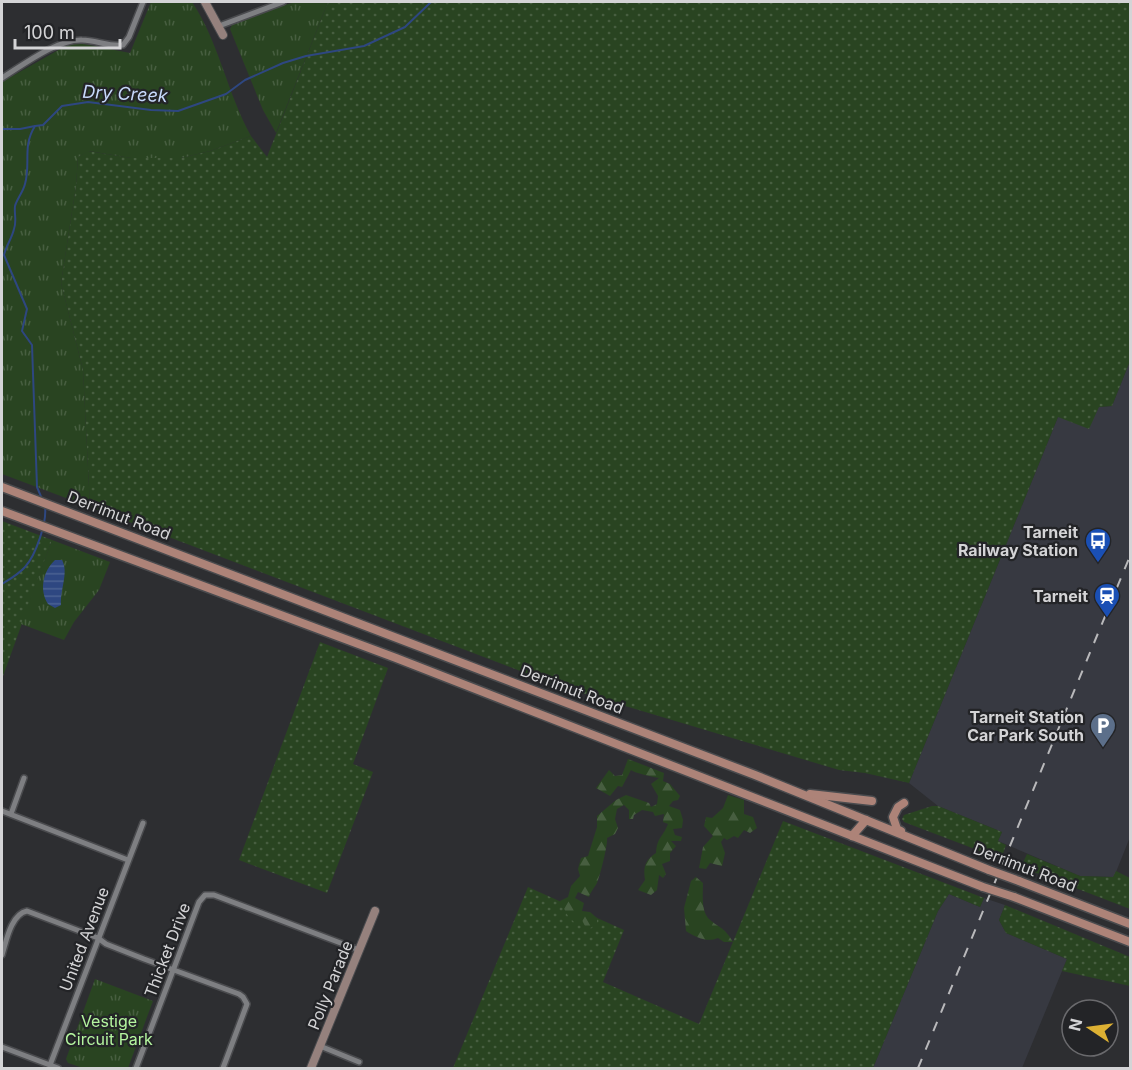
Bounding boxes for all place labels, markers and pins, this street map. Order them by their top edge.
place label: Tarneit Railway Station [958,522,1078,560]
bus stop icon: Tarneit Railway Station [1083,526,1113,564]
station icon: Tarneit [1092,581,1122,619]
place label: Tarneit [1033,586,1088,606]
place label: Tarneit Station Car Park South [967,707,1084,745]
parking icon: Tarneit Station Car Park South [1088,711,1118,749]

